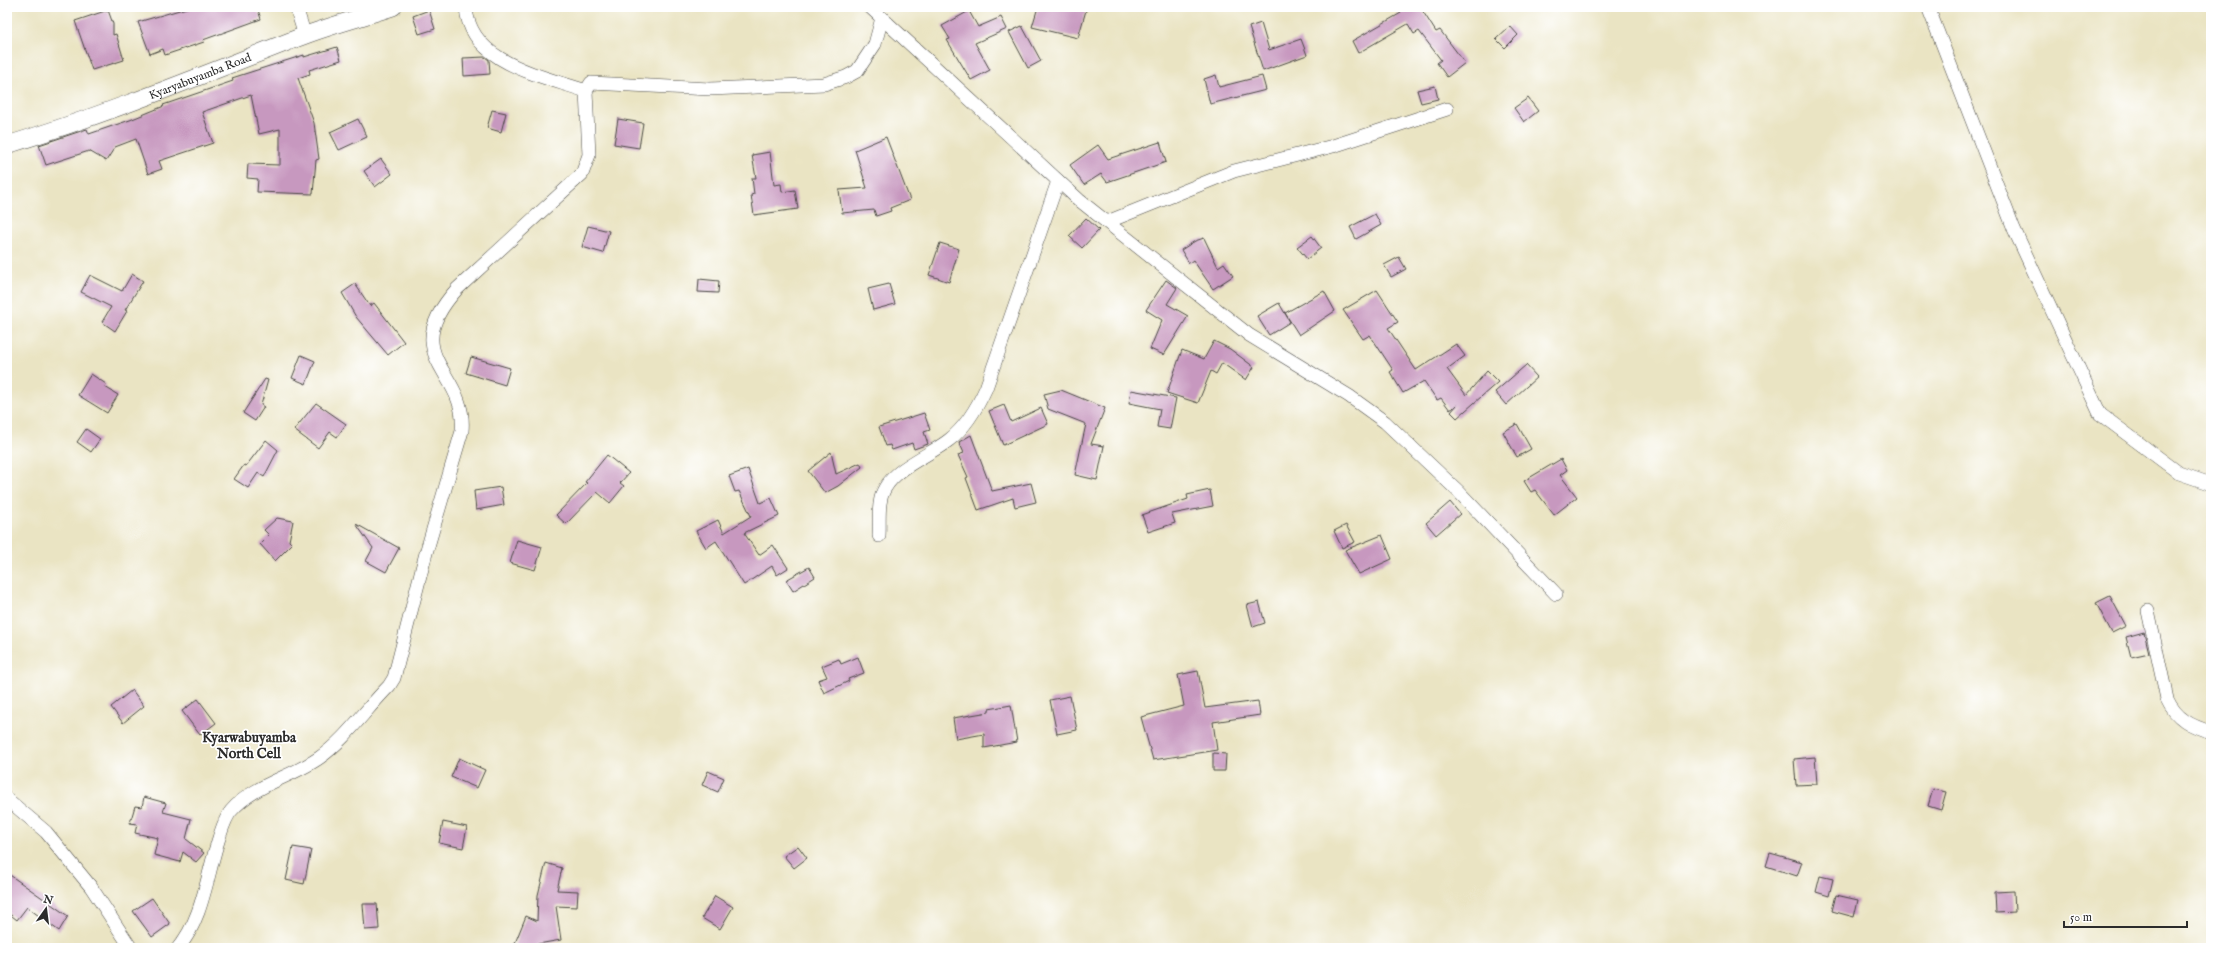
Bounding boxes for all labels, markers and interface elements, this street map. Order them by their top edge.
street label: Kyaryabuyamba Road [147,49,254,103]
district label: Kyarwabuyamba North Cell [202,729,297,763]
north arrow [26,889,66,929]
text: N [41,892,55,908]
scale bar [2064,903,2187,929]
text: 50 m [2070,910,2092,925]

